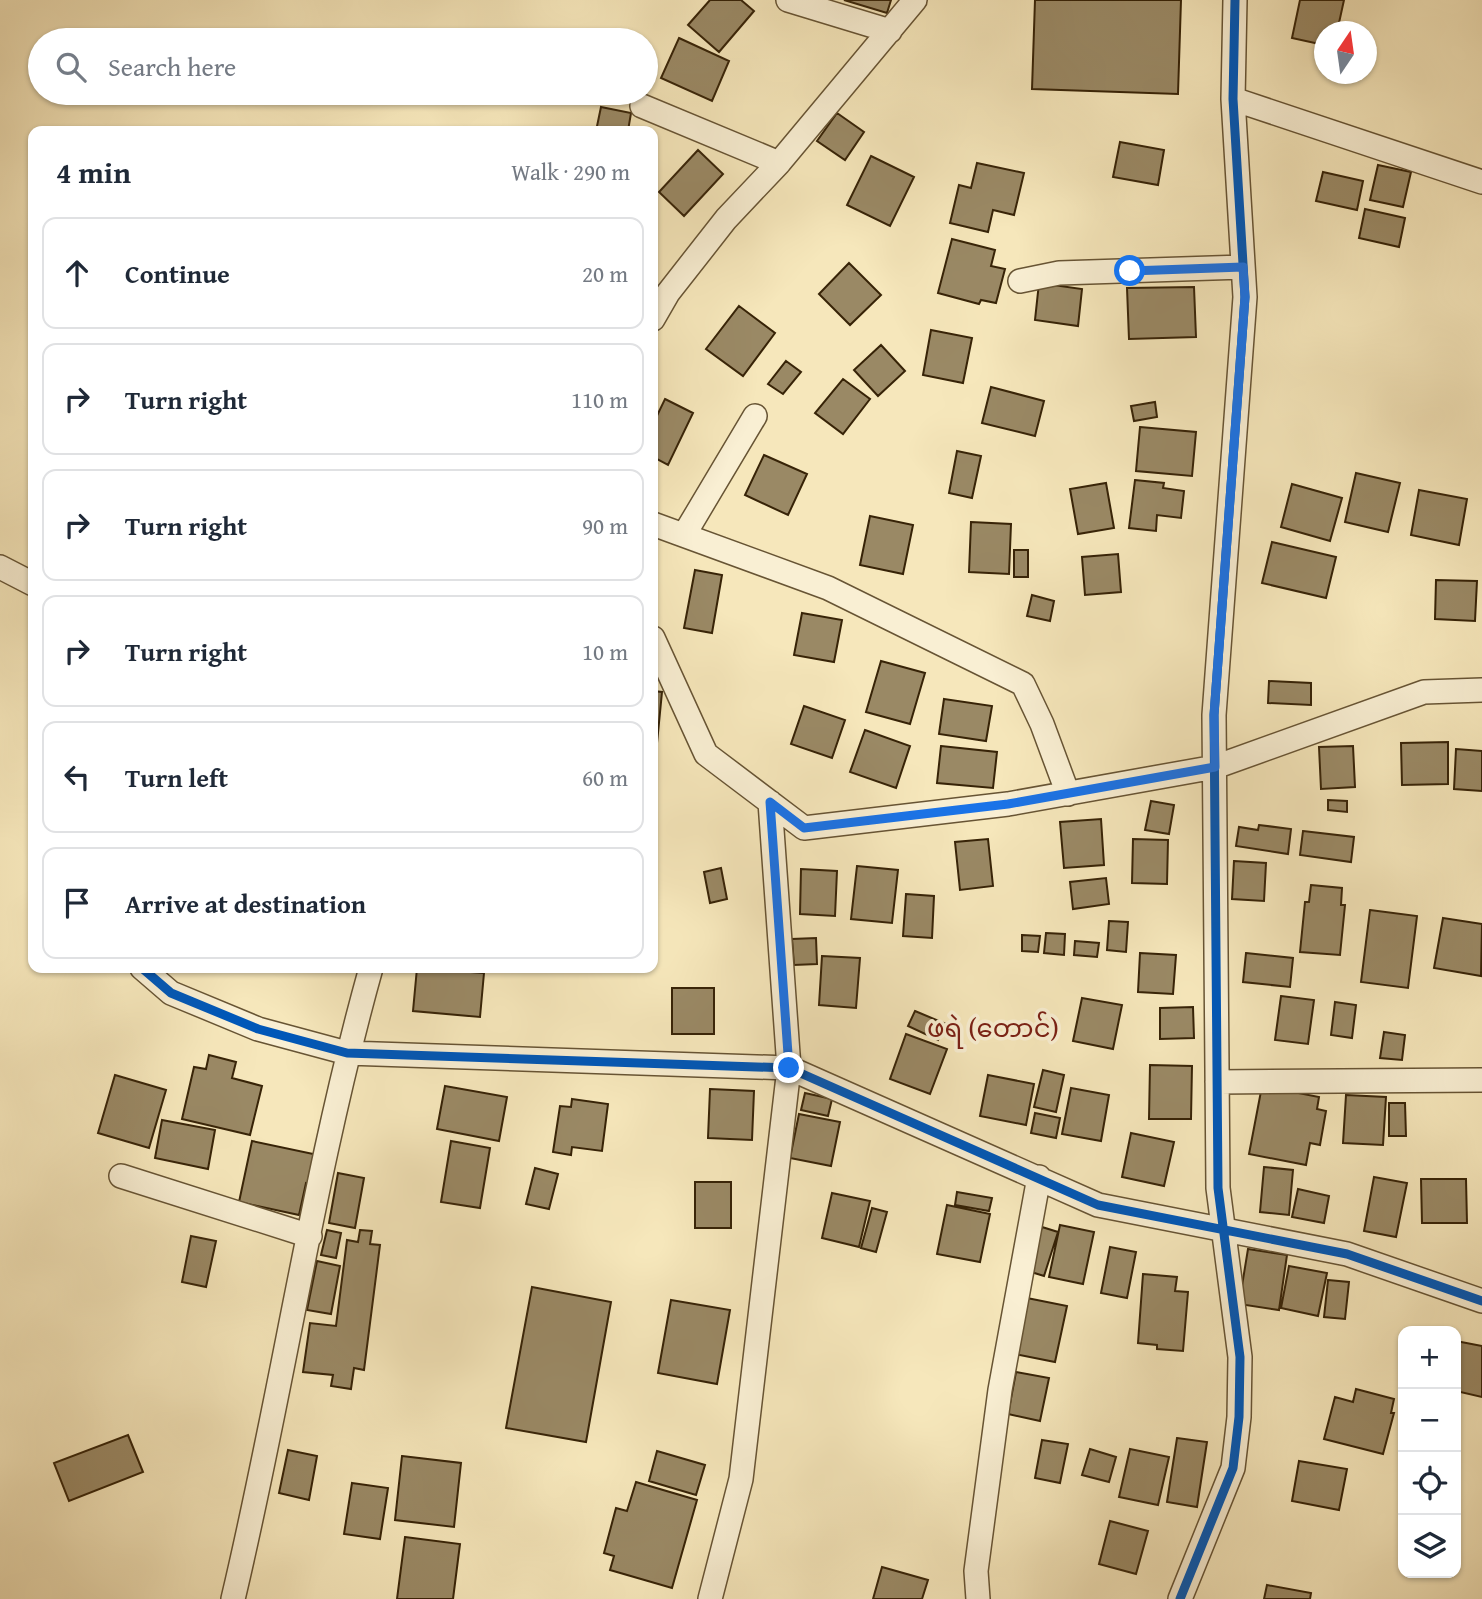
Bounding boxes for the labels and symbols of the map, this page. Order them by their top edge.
north arrow [1314,21,1377,84]
route start [1114,255,1145,286]
district label: ဖရဲ (တောင်) [927,1008,1059,1049]
route end [773,1052,804,1083]

